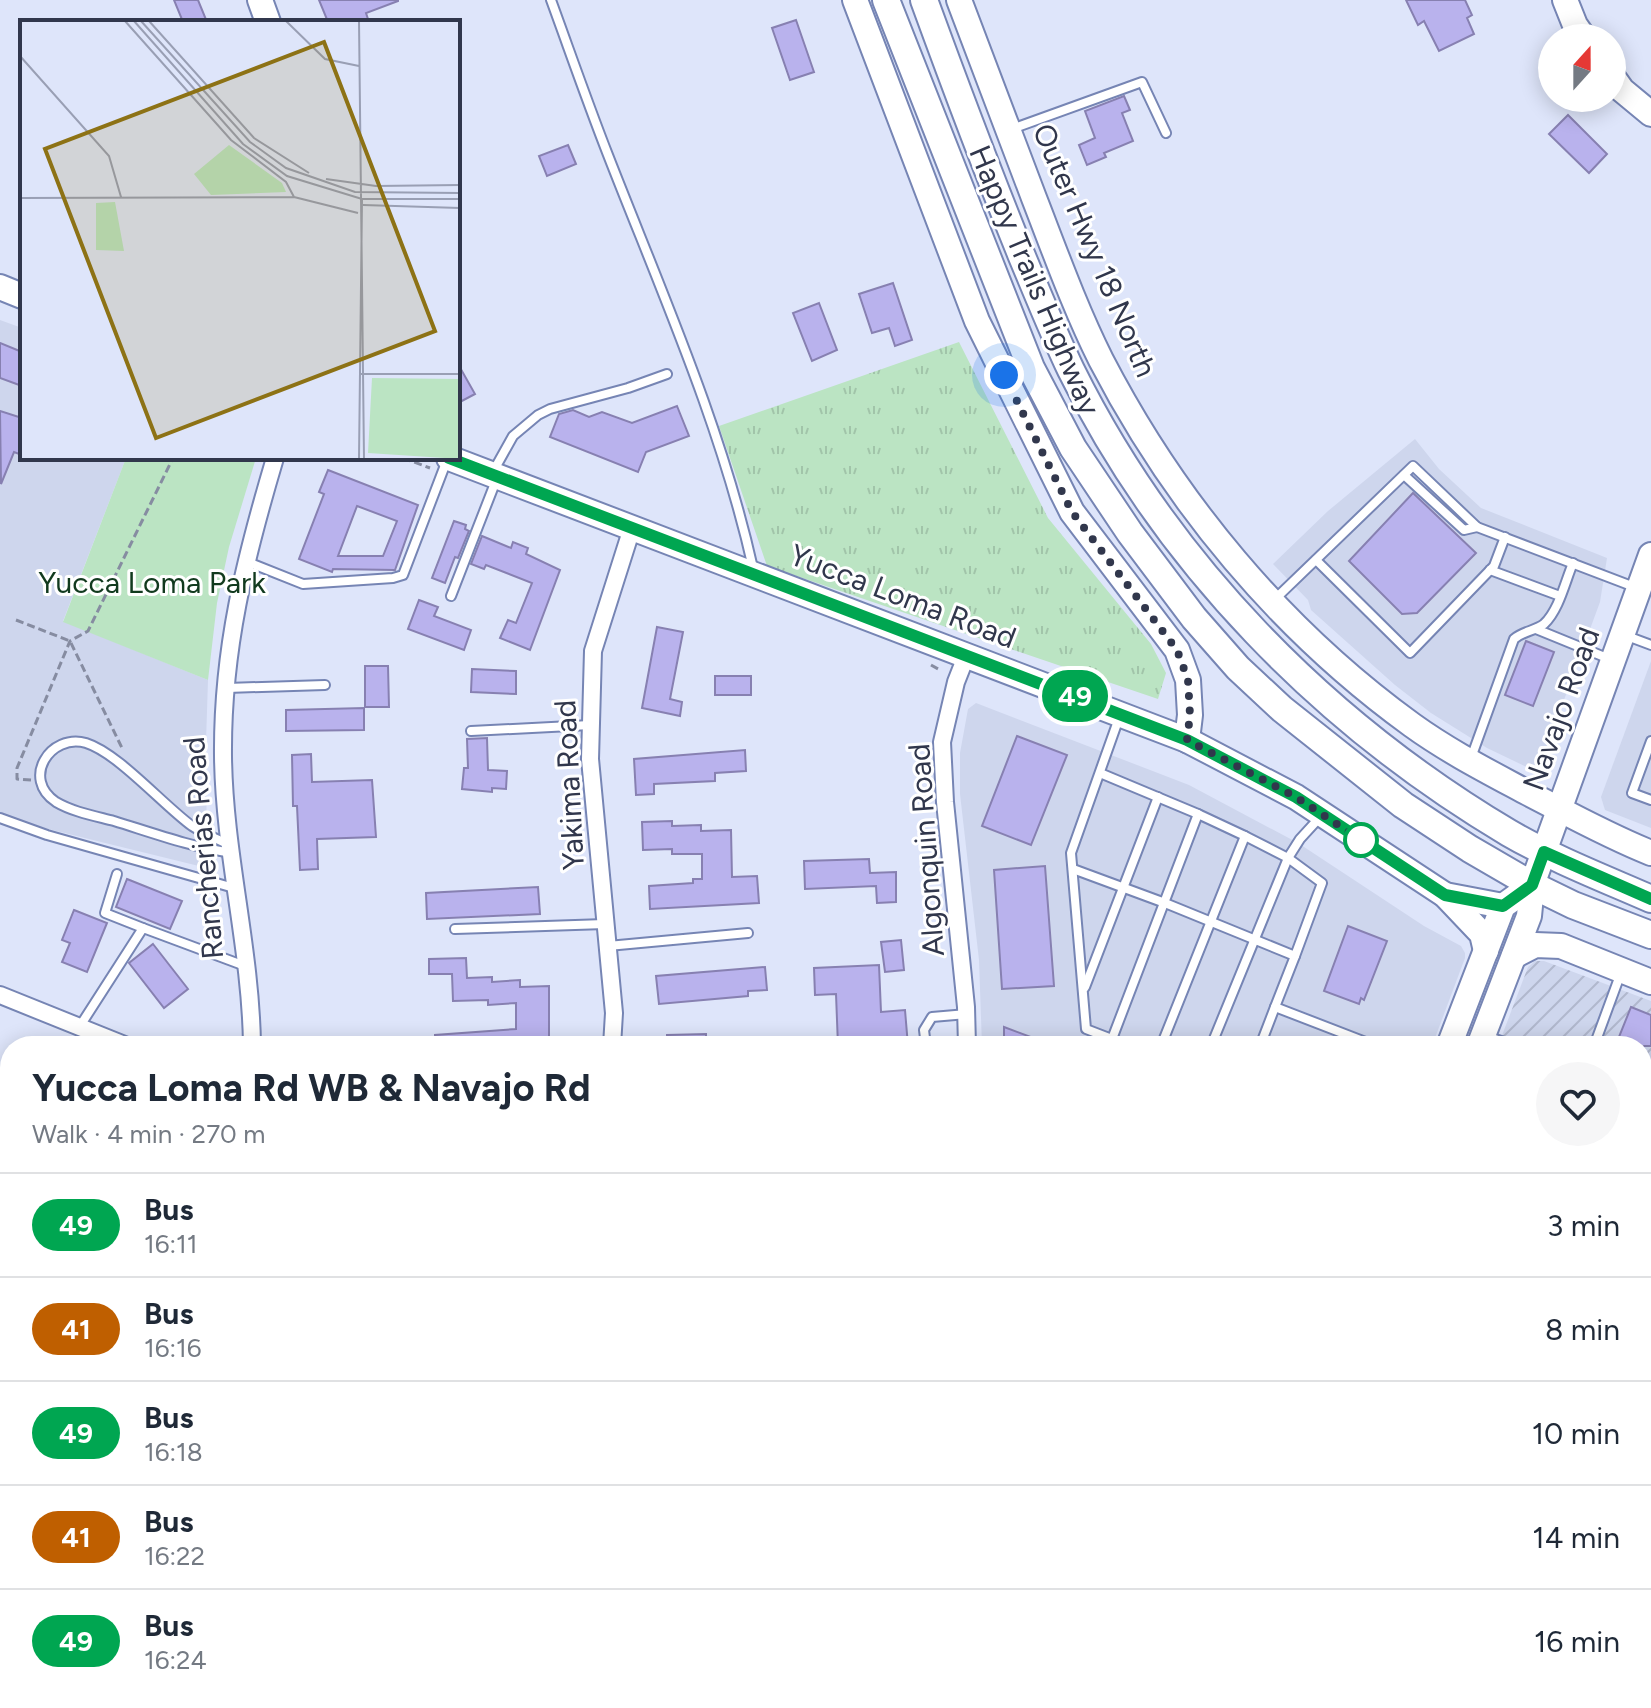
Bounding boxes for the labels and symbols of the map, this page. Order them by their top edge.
inset map [20,20,460,460]
north arrow [1538,24,1626,112]
street label: Outer Hwy 18 North [1025,118,1165,382]
street label: Happy Trails Highway [961,140,1109,421]
your location [984,355,1024,395]
street label: Yucca Loma Road [785,536,1021,656]
park label: Yucca Loma Park [38,564,266,601]
street label: Navajo Road [1514,622,1608,796]
line badge: 49 [1039,670,1111,722]
street label: Yakima Road [546,699,592,871]
street label: Rancherias Road [175,735,231,961]
street label: Algonquin Road [900,743,952,957]
unlabelled marker [1344,823,1378,857]

